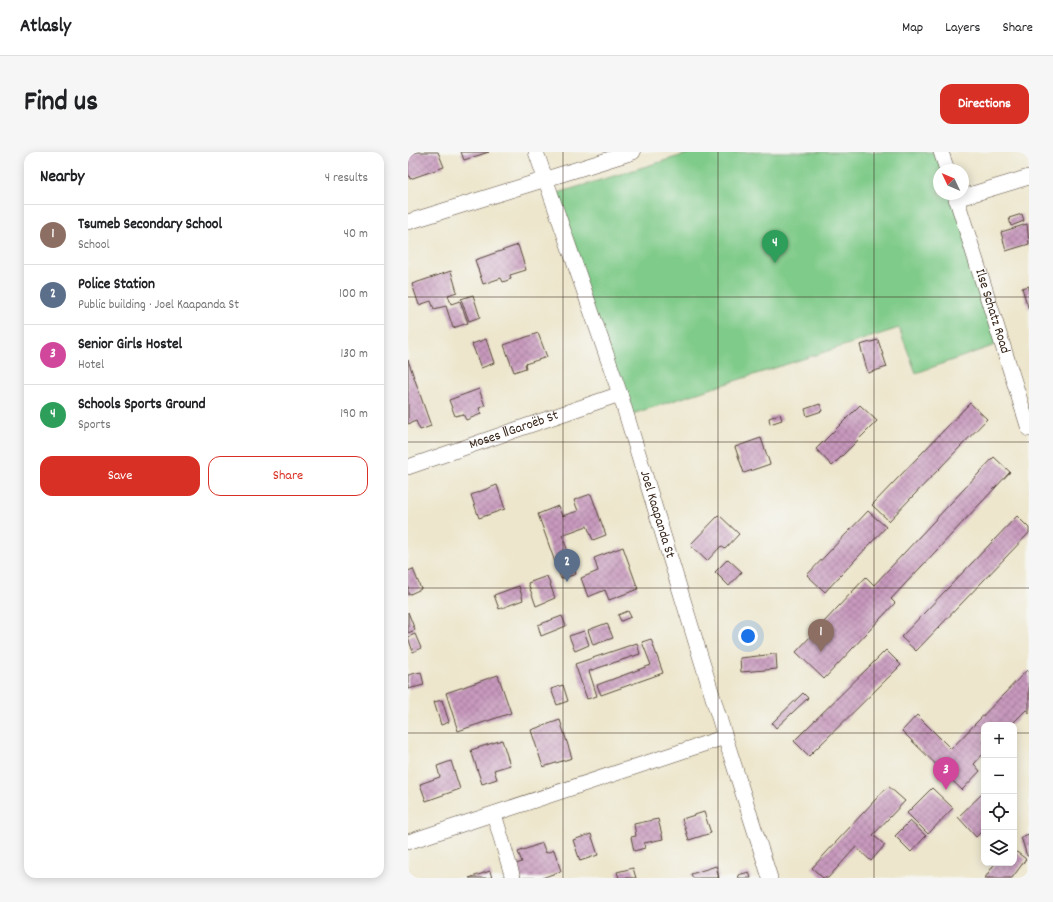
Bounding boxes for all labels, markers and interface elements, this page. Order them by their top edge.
text: Atlasly [20,14,71,41]
text: Map [902,18,923,38]
text: Layers [945,18,980,38]
text: Share [1002,18,1033,38]
text: Find us [24,84,98,124]
button: Directions [940,84,1029,124]
north arrow [933,164,969,200]
text: Nearby [40,166,84,190]
text: 4 results [325,169,368,188]
text: Tsumeb Secondary School [78,214,222,236]
text: 1 [52,225,54,244]
text: 40 m [344,225,368,244]
pin: 4 [762,230,788,263]
text: School [78,236,110,255]
street label: Ilse Schatz Road [969,266,1015,356]
text: Police Station [78,274,155,296]
text: 2 [50,285,56,304]
text: 100 m [339,285,368,304]
text: Public building · Joel Kaapanda St [78,296,239,315]
text: Senior Girls Hostel [78,334,182,356]
text: 3 [50,345,56,364]
text: 130 m [340,345,368,364]
text: Hotel [78,356,104,375]
text: Schools Sports Ground [78,394,206,416]
text: 4 [50,405,56,424]
text: 190 m [340,405,368,424]
street label: Moses ǁGaroëb St [467,406,561,455]
text: Sports [78,416,111,435]
button: Save [40,456,200,496]
button: Share [208,456,368,496]
street label: Joel Kaapanda St [634,468,680,561]
pin: 2 [554,549,580,582]
pin: 1 [808,619,834,652]
your location [738,626,758,646]
map controls [981,722,1017,866]
button: + [981,722,1017,758]
pin: 3 [933,757,959,790]
button: − [981,758,1017,794]
button: locate [981,794,1017,830]
button: layers [981,830,1017,866]

